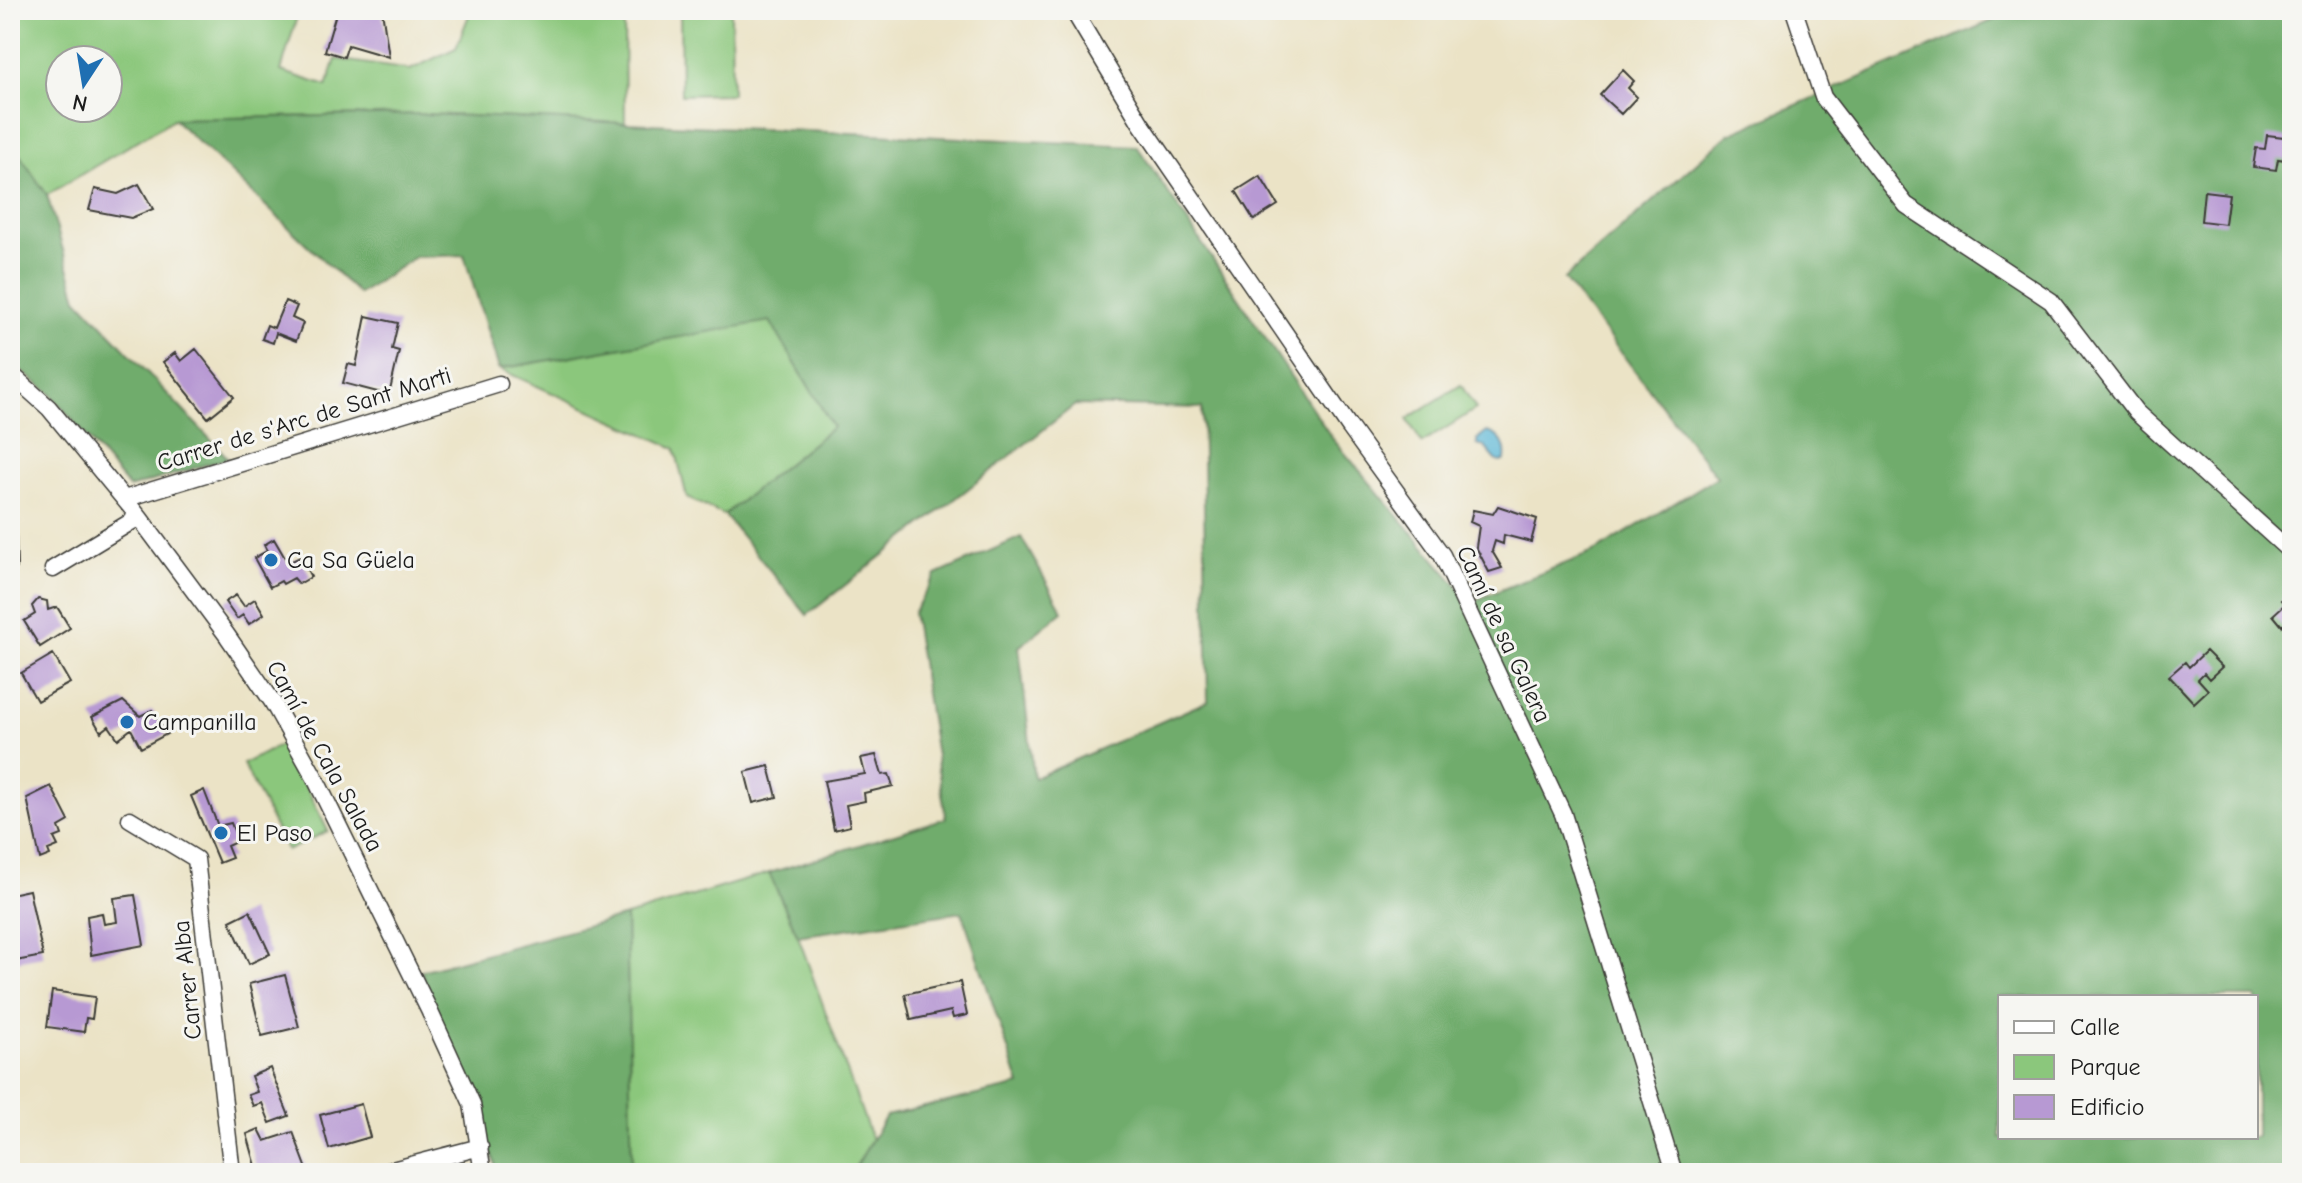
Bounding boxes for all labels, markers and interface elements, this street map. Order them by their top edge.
north arrow [44,44,124,124]
text: N [70,88,90,117]
street label: Carrer de s'Arc de Sant Marti [154,361,454,477]
street label: Camí de sa Galera [1451,541,1557,727]
place label: Ca Sa Güela [287,546,415,574]
marker: Ca Sa Güela [262,551,280,569]
street label: Camí de Cala Salada [261,655,389,857]
place label: Campanilla [143,708,257,736]
marker: Campanilla [118,713,136,731]
place label: El Paso [237,819,312,847]
marker: El Paso [212,824,230,842]
street label: Carrer Alba [167,919,207,1041]
legend [1998,995,2258,1139]
text: Calle [2070,1013,2120,1041]
text: Parque [2070,1053,2141,1081]
text: Edificio [2070,1093,2145,1121]

